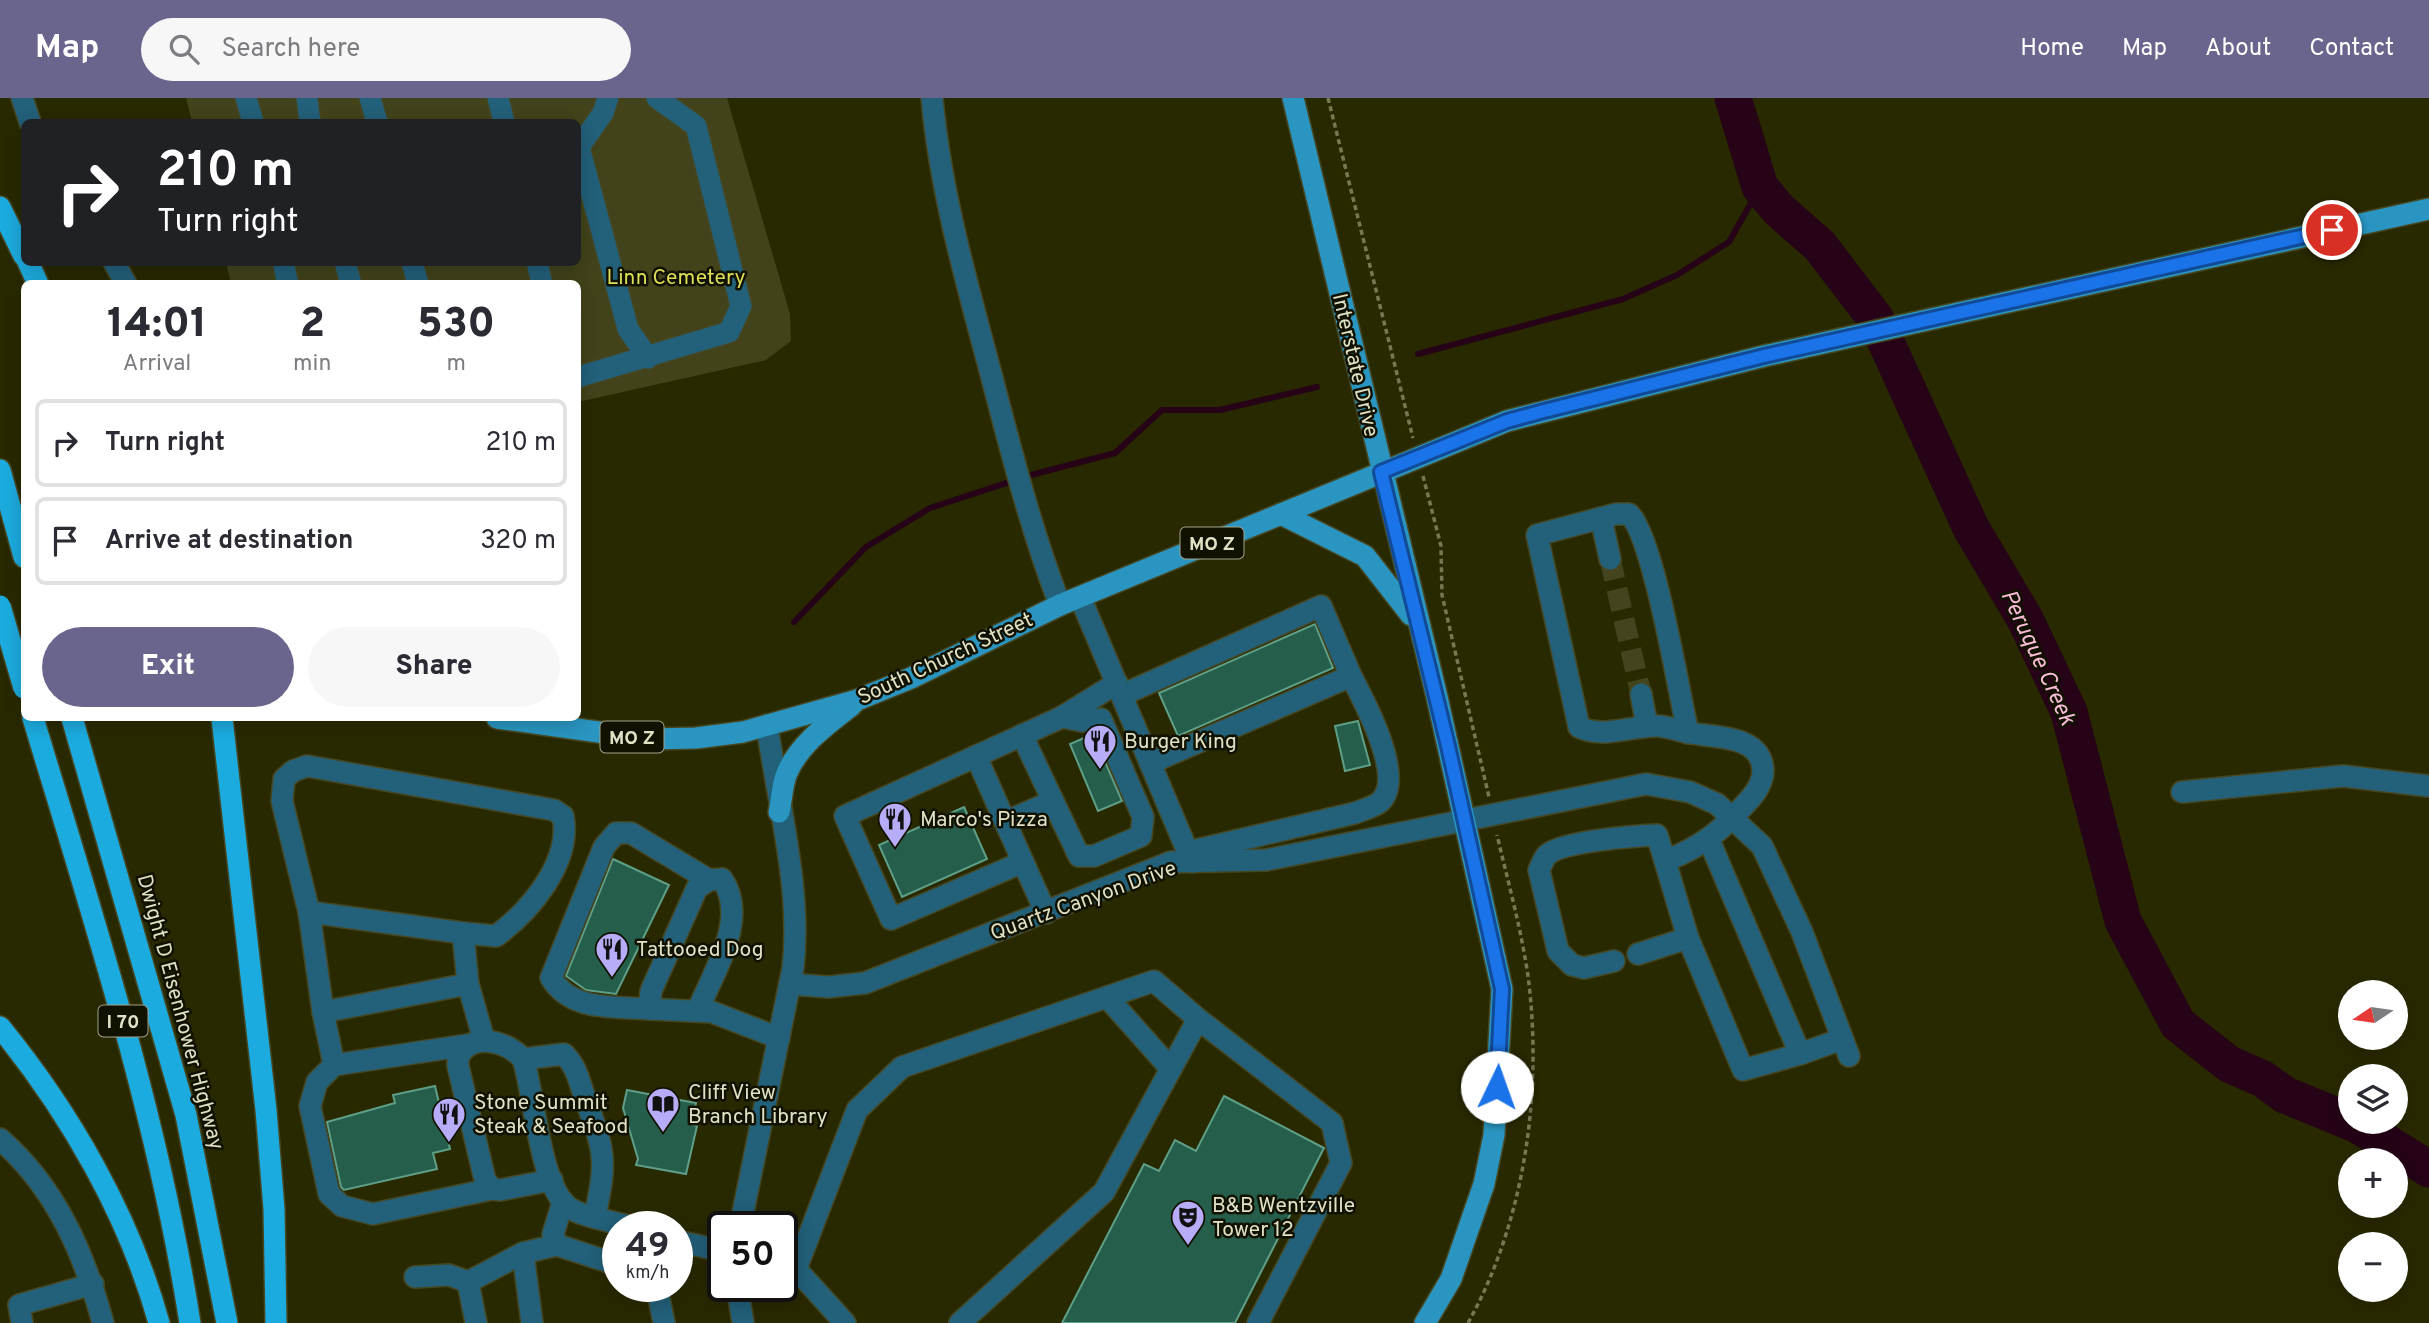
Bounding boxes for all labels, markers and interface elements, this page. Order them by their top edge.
search box [141,18,631,81]
text: Map [35,28,99,70]
icon: search [165,30,203,68]
text: Search here [221,33,360,66]
text: Home [2020,34,2084,64]
text: Map [2122,34,2167,64]
text: About [2205,34,2271,64]
text: Contact [2309,34,2394,64]
text: 210 m [157,142,294,204]
icon: right [42,147,133,238]
pin [2302,200,2362,260]
text: Turn right [157,203,299,243]
icon: arrive [2313,211,2351,249]
park label: Linn Cemetery [606,265,746,292]
street label: Interstate Drive [1325,291,1384,440]
text: 14:01 [107,299,207,352]
text: 2 [299,299,325,352]
text: 530 [417,299,495,352]
text: Arrival [123,350,191,379]
text: min [293,350,331,379]
text: m [446,350,466,379]
icon: right [46,424,84,462]
text: Turn right [105,427,225,460]
text: 210 m [486,427,556,460]
icon: arrive [46,522,84,560]
text: Arrive at destination [105,525,353,558]
text: 320 m [480,525,556,558]
road number: MO Z [1180,528,1244,558]
water label: Peruque Creek [1993,586,2081,731]
street label: South Church Street [854,607,1037,712]
button: Exit [42,627,294,707]
button: Share [308,627,560,707]
road number: MO Z [600,722,664,752]
restaurant icon: Burger King [1081,722,1119,771]
place label: Burger King [1124,729,1237,756]
restaurant icon: Marco's Pizza [876,800,914,849]
place label: Marco's Pizza [920,807,1048,834]
street label: Quartz Canyon Drive [987,855,1180,948]
street label: Dwight D Eisenhower Highway [130,872,229,1153]
restaurant icon: Tattooed Dog [593,930,631,979]
place label: Tattooed Dog [636,937,763,964]
north arrow [2338,980,2408,1050]
map controls [2338,980,2408,1302]
road number: I 70 [99,1006,148,1037]
position arrow [1460,1050,1534,1124]
button: layers [2338,1064,2408,1134]
place label: Cliff View Branch Library [688,1080,828,1131]
library icon: Cliff View Branch Library [644,1085,682,1134]
place label: Stone Summit Steak & Seafood [474,1090,628,1141]
restaurant icon: Stone Summit Steak & Seafood [430,1095,468,1144]
button: + [2338,1148,2408,1218]
place label: B&B Wentzville Tower 12 [1212,1193,1355,1244]
theatre icon: B&B Wentzville Tower 12 [1169,1198,1207,1247]
speed limit sign: 50 [707,1211,798,1302]
text: 49 [625,1225,670,1269]
button: − [2338,1232,2408,1302]
text: km/h [626,1262,669,1285]

